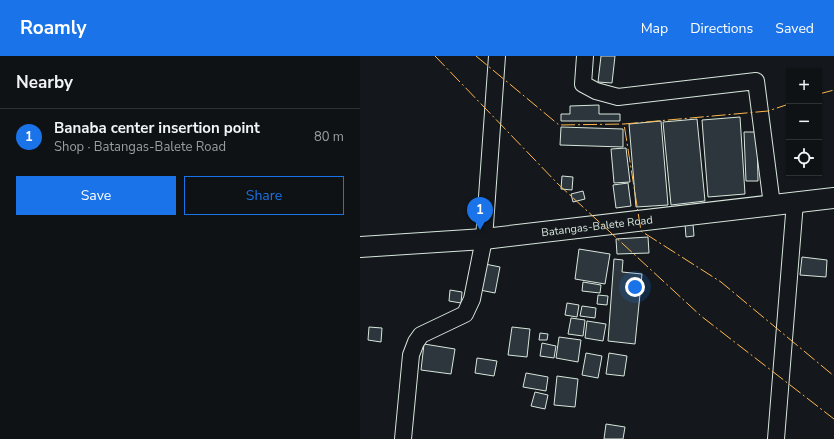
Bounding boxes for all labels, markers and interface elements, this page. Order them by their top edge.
text: Roamly [20,15,87,41]
text: Map [641,19,668,38]
text: Directions [690,19,753,38]
text: Saved [775,19,814,38]
map controls [786,68,822,176]
button: + [786,68,822,104]
text: Nearby [16,71,73,94]
button: − [786,104,822,140]
text: Banaba center insertion point [54,118,260,138]
text: 1 [25,128,33,146]
text: 80 m [314,128,344,146]
text: Shop · Batangas-Balete Road [54,138,226,156]
button: locate [786,140,822,176]
button: Save [16,176,176,215]
button: Share [184,176,344,215]
pin: 1 [467,197,493,230]
street label: Batangas-Balete Road [541,212,653,240]
your location [625,277,645,297]

